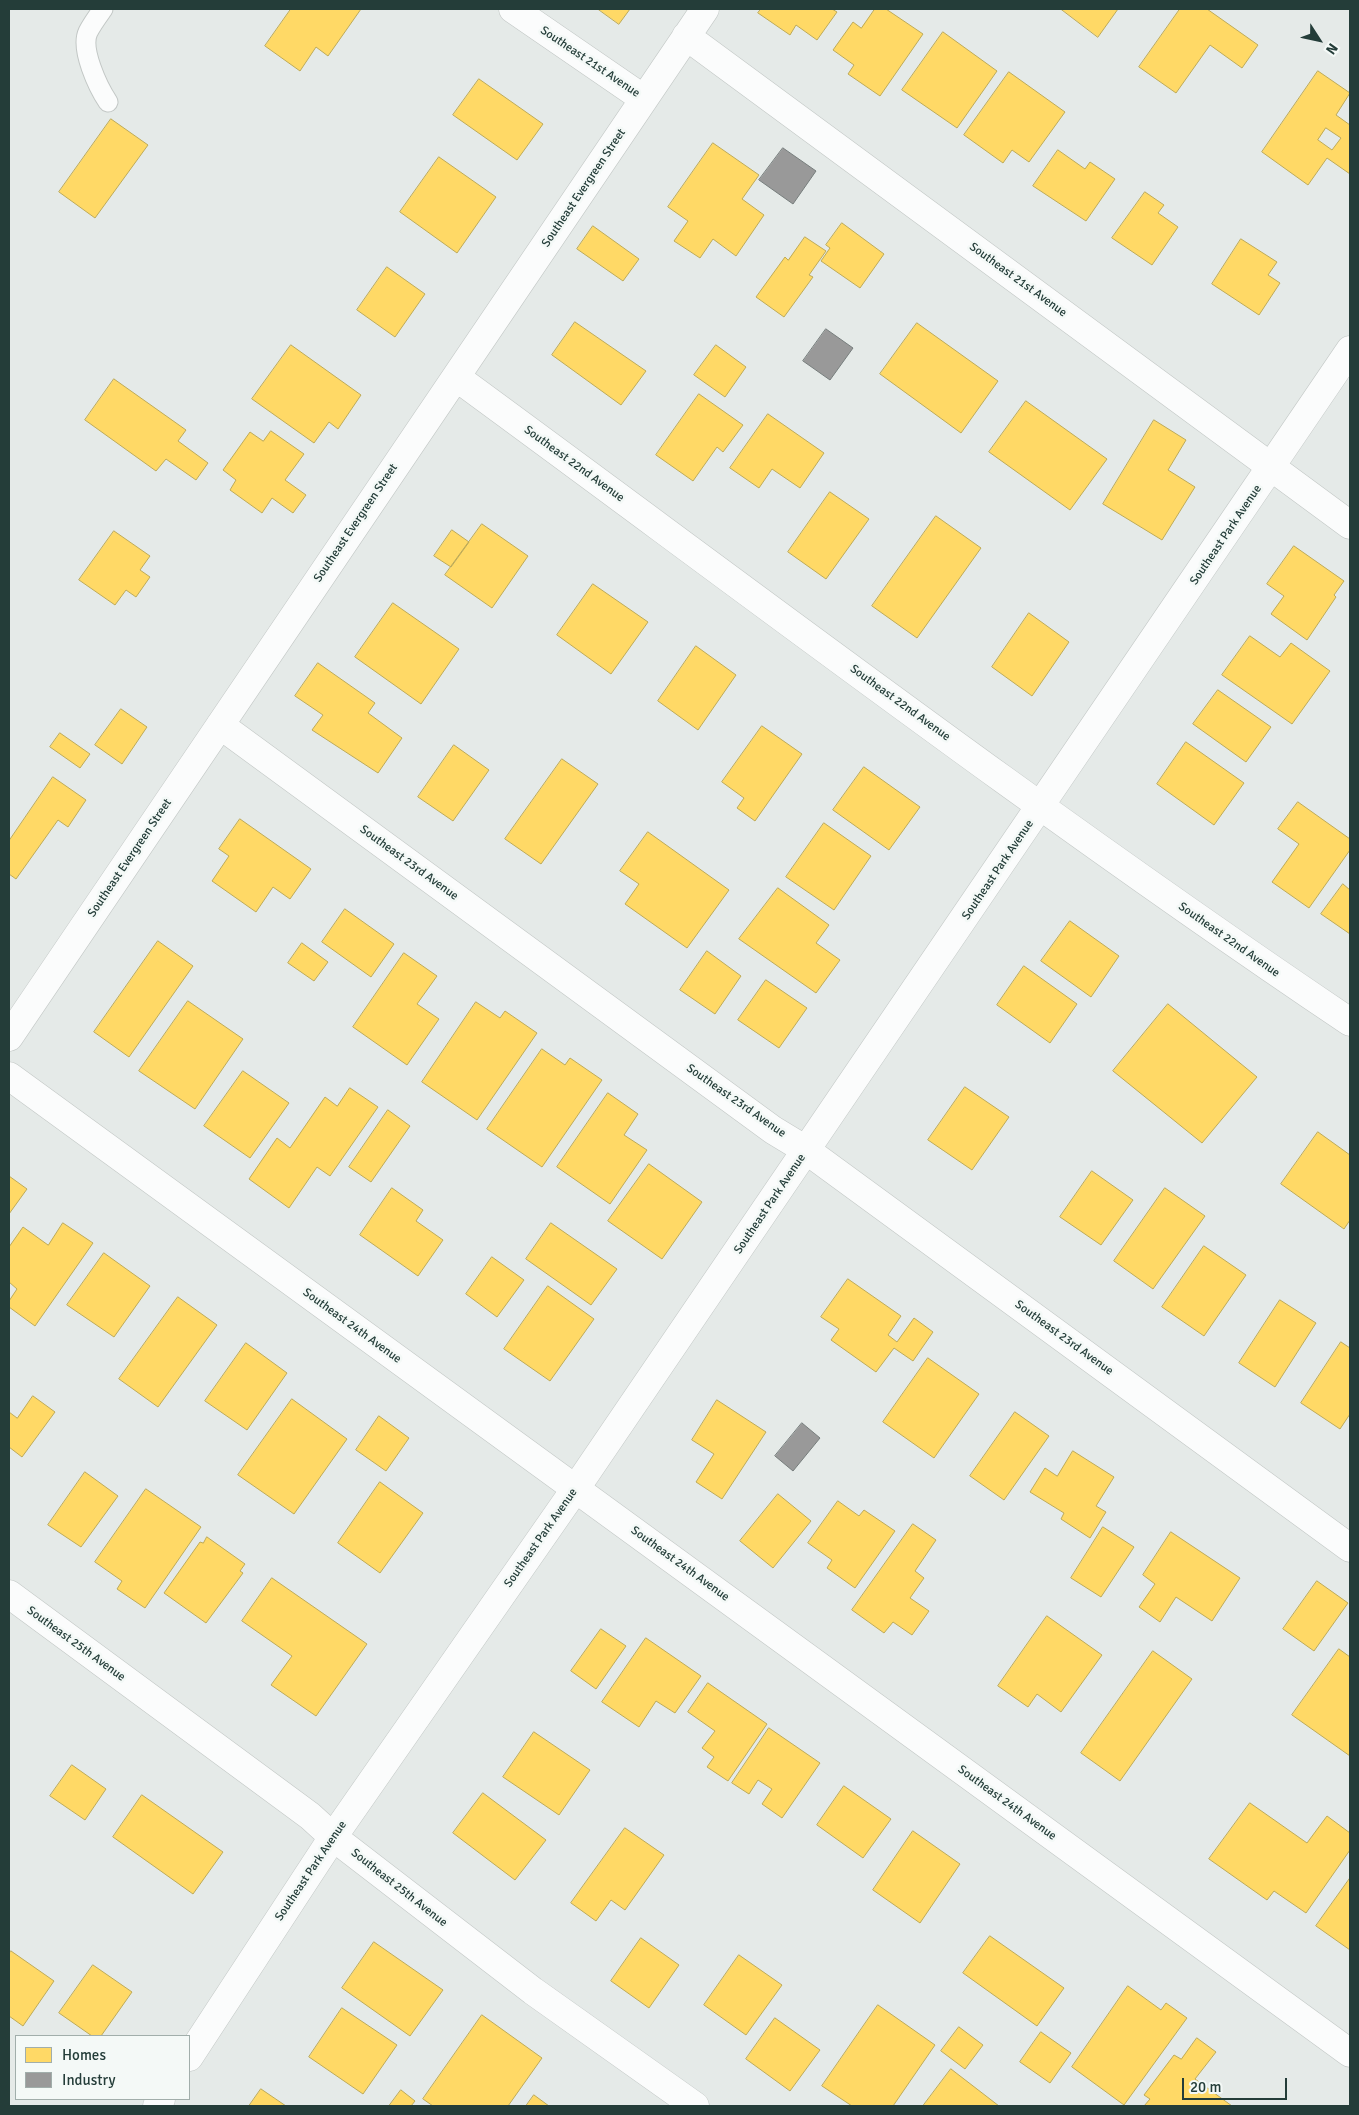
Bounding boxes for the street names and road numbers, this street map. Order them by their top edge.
street label: Southeast 21st Avenue [537,23,643,101]
street label: Southeast Evergreen Street [539,126,629,250]
street label: Southeast 21st Avenue [966,240,1070,320]
street label: Southeast 22nd Avenue [521,423,627,505]
street label: Southeast Evergreen Street [311,461,401,585]
street label: Southeast Park Avenue [1187,482,1265,588]
street label: Southeast 22nd Avenue [847,662,953,744]
street label: Southeast Evergreen Street [85,796,175,920]
street label: Southeast Park Avenue [959,817,1037,923]
street label: Southeast 23rd Avenue [357,822,461,904]
street label: Southeast 22nd Avenue [1176,900,1282,980]
street label: Southeast 23rd Avenue [683,1061,789,1141]
street label: Southeast Park Avenue [731,1151,809,1257]
street label: Southeast 24th Avenue [300,1285,404,1367]
street label: Southeast 23rd Avenue [1012,1297,1116,1379]
street label: Southeast Park Avenue [501,1486,581,1590]
street label: Southeast 24th Avenue [628,1523,732,1605]
street label: Southeast 25th Avenue [24,1603,128,1685]
street label: Southeast 24th Avenue [955,1762,1059,1844]
street label: Southeast Park Avenue [272,1818,350,1924]
street label: Southeast 25th Avenue [348,1846,450,1930]

